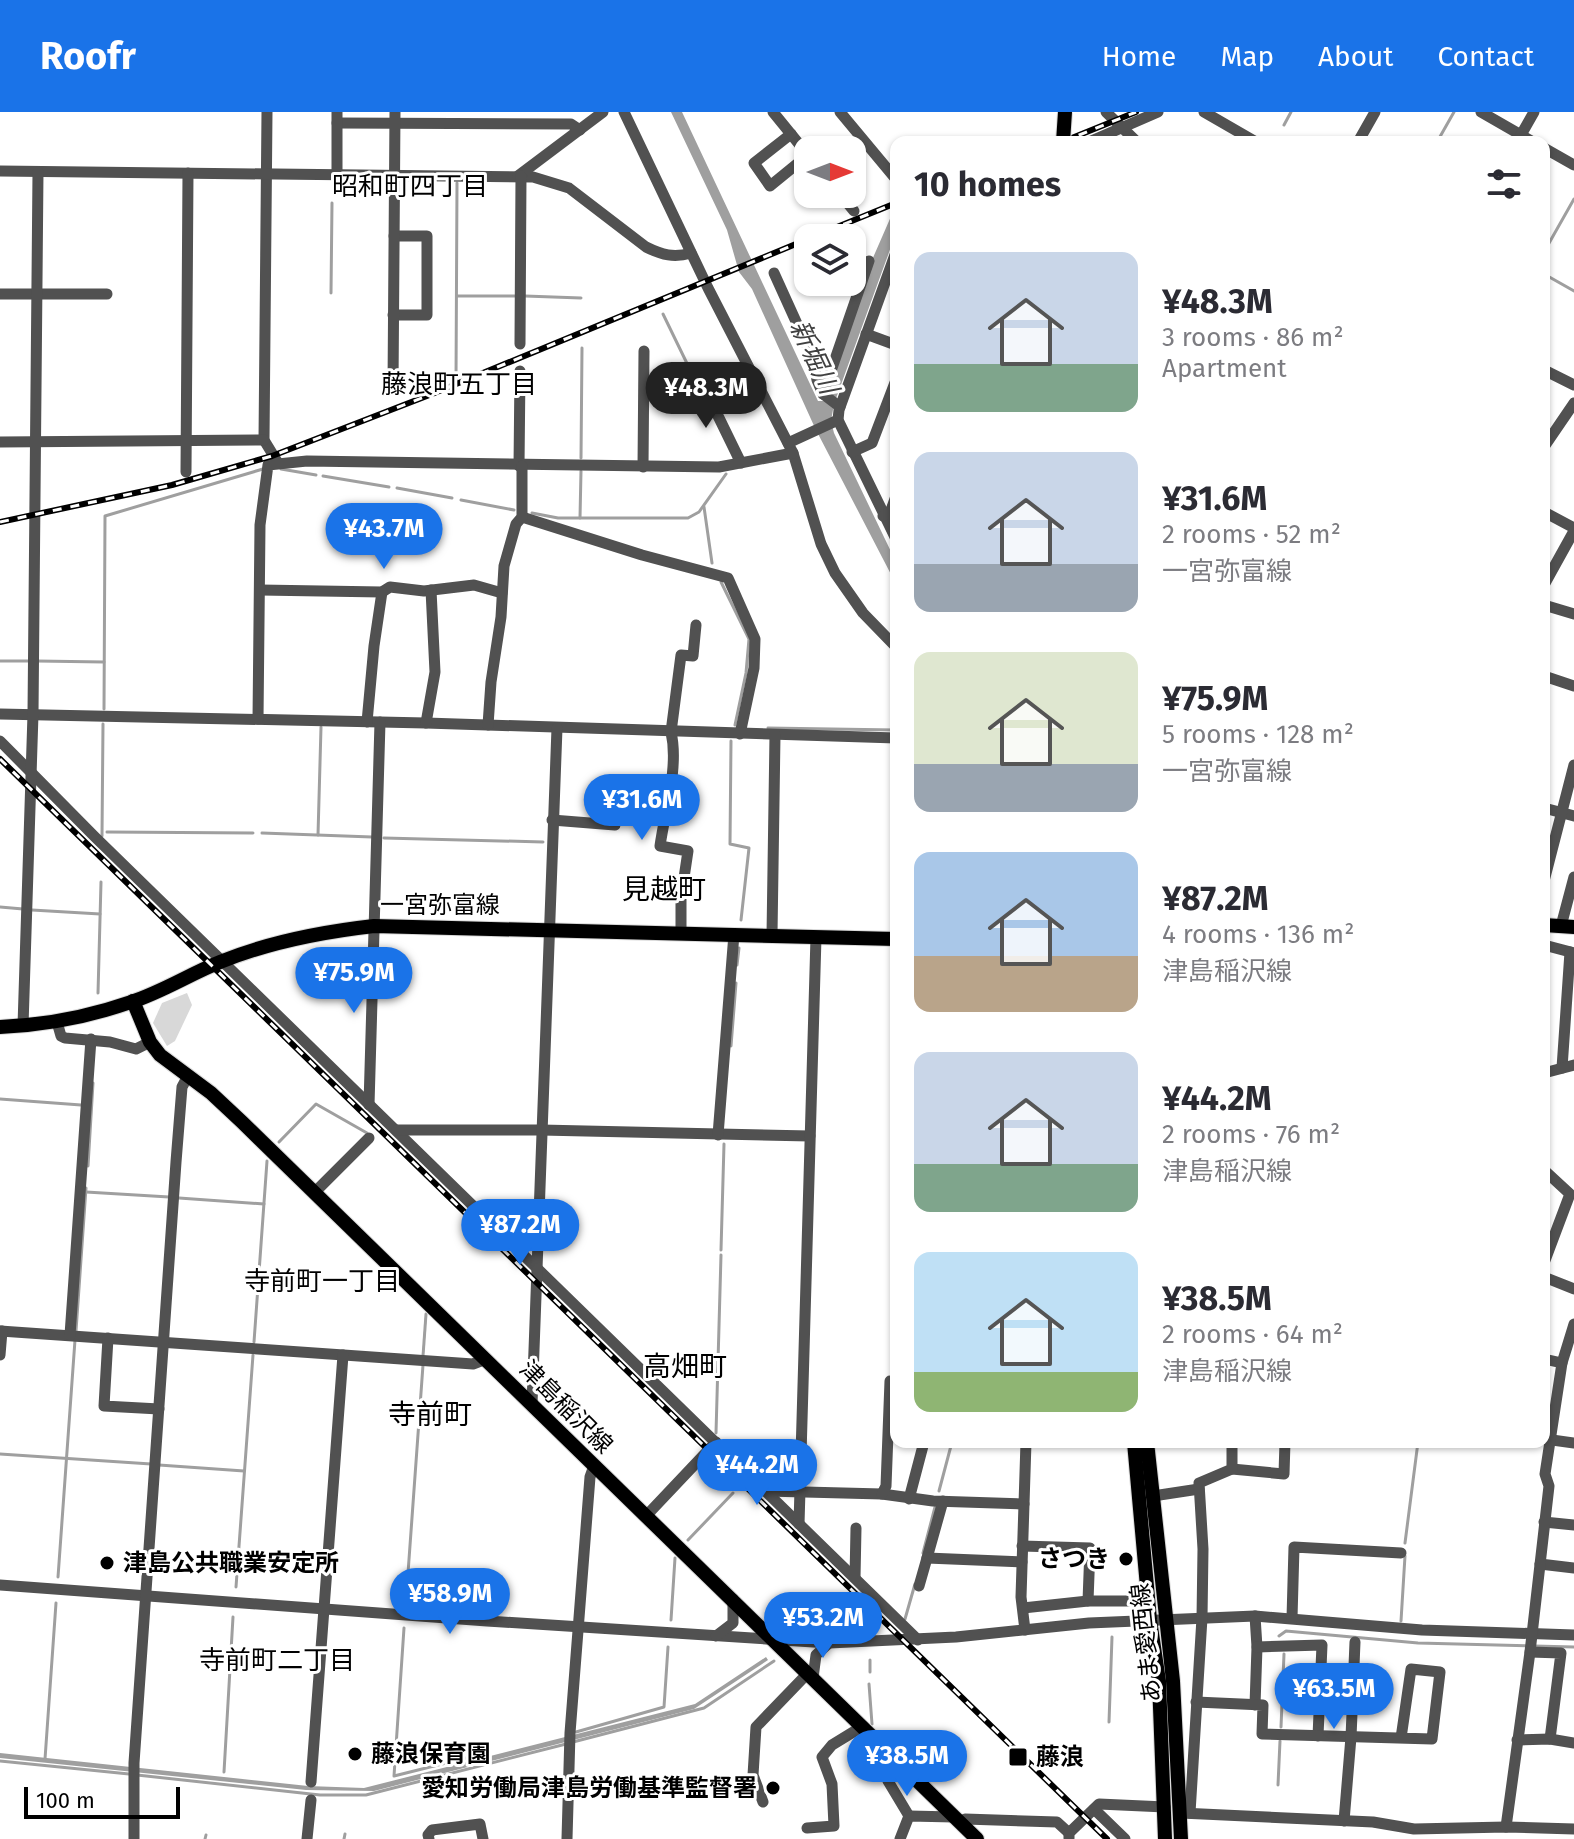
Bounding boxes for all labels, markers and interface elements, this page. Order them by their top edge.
text: Roofr [40,33,136,79]
text: Home [1102,40,1176,73]
text: Map [1220,40,1274,73]
text: About [1318,40,1393,73]
text: Contact [1437,40,1534,73]
north arrow [794,136,866,208]
map controls [794,136,866,296]
icon: filters [1482,162,1526,206]
text: 10 homes [914,164,1061,205]
district label: 昭和町四丁目 [332,171,488,202]
button: layers [794,224,866,296]
text: ¥48.3M [1162,281,1273,322]
icon: home [978,284,1074,380]
water label: 新堀川 [783,315,846,402]
text: 3 rooms · 86 m² [1162,322,1344,353]
text: Apartment [1162,353,1287,384]
pin: ¥48.3M [641,362,771,430]
district label: 藤浪町五丁目 [381,369,537,400]
text: ¥48.3M [664,372,748,403]
text: ¥31.6M [1162,478,1267,519]
icon: home [978,484,1074,580]
pin: ¥43.7M [319,503,449,571]
text: ¥43.7M [344,513,424,544]
text: 2 rooms · 52 m² [1162,519,1341,550]
text: 一宮弥富線 [1162,556,1292,587]
text: ¥75.9M [1162,678,1268,719]
icon: home [978,684,1074,780]
text: 5 rooms · 128 m² [1162,719,1354,750]
text: 一宮弥富線 [1162,756,1292,787]
pin: ¥31.6M [577,774,707,842]
text: ¥31.6M [602,784,682,815]
district label: 見越町 [622,873,706,906]
text: ¥87.2M [1162,878,1269,919]
icon: home [978,884,1074,980]
street label: 一宮弥富線 [380,891,500,919]
text: 4 rooms · 136 m² [1162,919,1354,950]
pin: ¥75.9M [289,947,419,1015]
text: 津島稲沢線 [1162,956,1292,987]
text: ¥75.9M [313,957,395,988]
text: ¥44.2M [1162,1078,1272,1119]
icon: home [978,1084,1074,1180]
text: 2 rooms · 76 m² [1162,1119,1340,1150]
text: 津島稲沢線 [1162,1156,1292,1187]
pin: ¥87.2M [455,1199,585,1267]
text: ¥87.2M [479,1209,561,1240]
district label: 寺前町一丁目 [244,1266,400,1297]
text: ¥38.5M [1162,1278,1272,1319]
icon: home [978,1284,1074,1380]
text: 2 rooms · 64 m² [1162,1319,1343,1350]
district label: 高畑町 [643,1350,727,1383]
street label: 津島稲沢線 [514,1355,618,1459]
text: 津島稲沢線 [1162,1356,1292,1387]
district label: 寺前町 [388,1398,472,1431]
pin: ¥44.2M [692,1439,822,1507]
text: ¥44.2M [715,1449,799,1480]
place label: さつき [1038,1545,1110,1573]
place label: 津島公共職業安定所 [123,1549,339,1577]
marker: さつき [1117,1550,1135,1568]
marker: 津島公共職業安定所 [98,1554,116,1572]
pin: ¥58.9M [385,1568,515,1636]
text: ¥58.9M [408,1578,492,1609]
street label: あま愛西線 [1126,1582,1166,1704]
pin: ¥53.2M [758,1592,888,1660]
text: ¥53.2M [782,1602,864,1633]
district label: 寺前町二丁目 [199,1645,355,1676]
pin: ¥63.5M [1269,1663,1399,1731]
text: ¥63.5M [1293,1673,1375,1704]
pin: ¥38.5M [842,1730,972,1798]
place label: 藤浪保育園 [371,1740,491,1768]
text: ¥38.5M [865,1740,949,1771]
place label: 藤浪 [1036,1743,1084,1771]
marker: 藤浪保育園 [346,1745,364,1763]
marker: 藤浪 [1007,1746,1029,1768]
place label: 愛知労働局津島労働基準監督署 [421,1774,757,1802]
marker: 愛知労働局津島労働基準監督署 [764,1779,782,1797]
scale bar [24,1783,180,1819]
text: 100 m [36,1787,95,1814]

